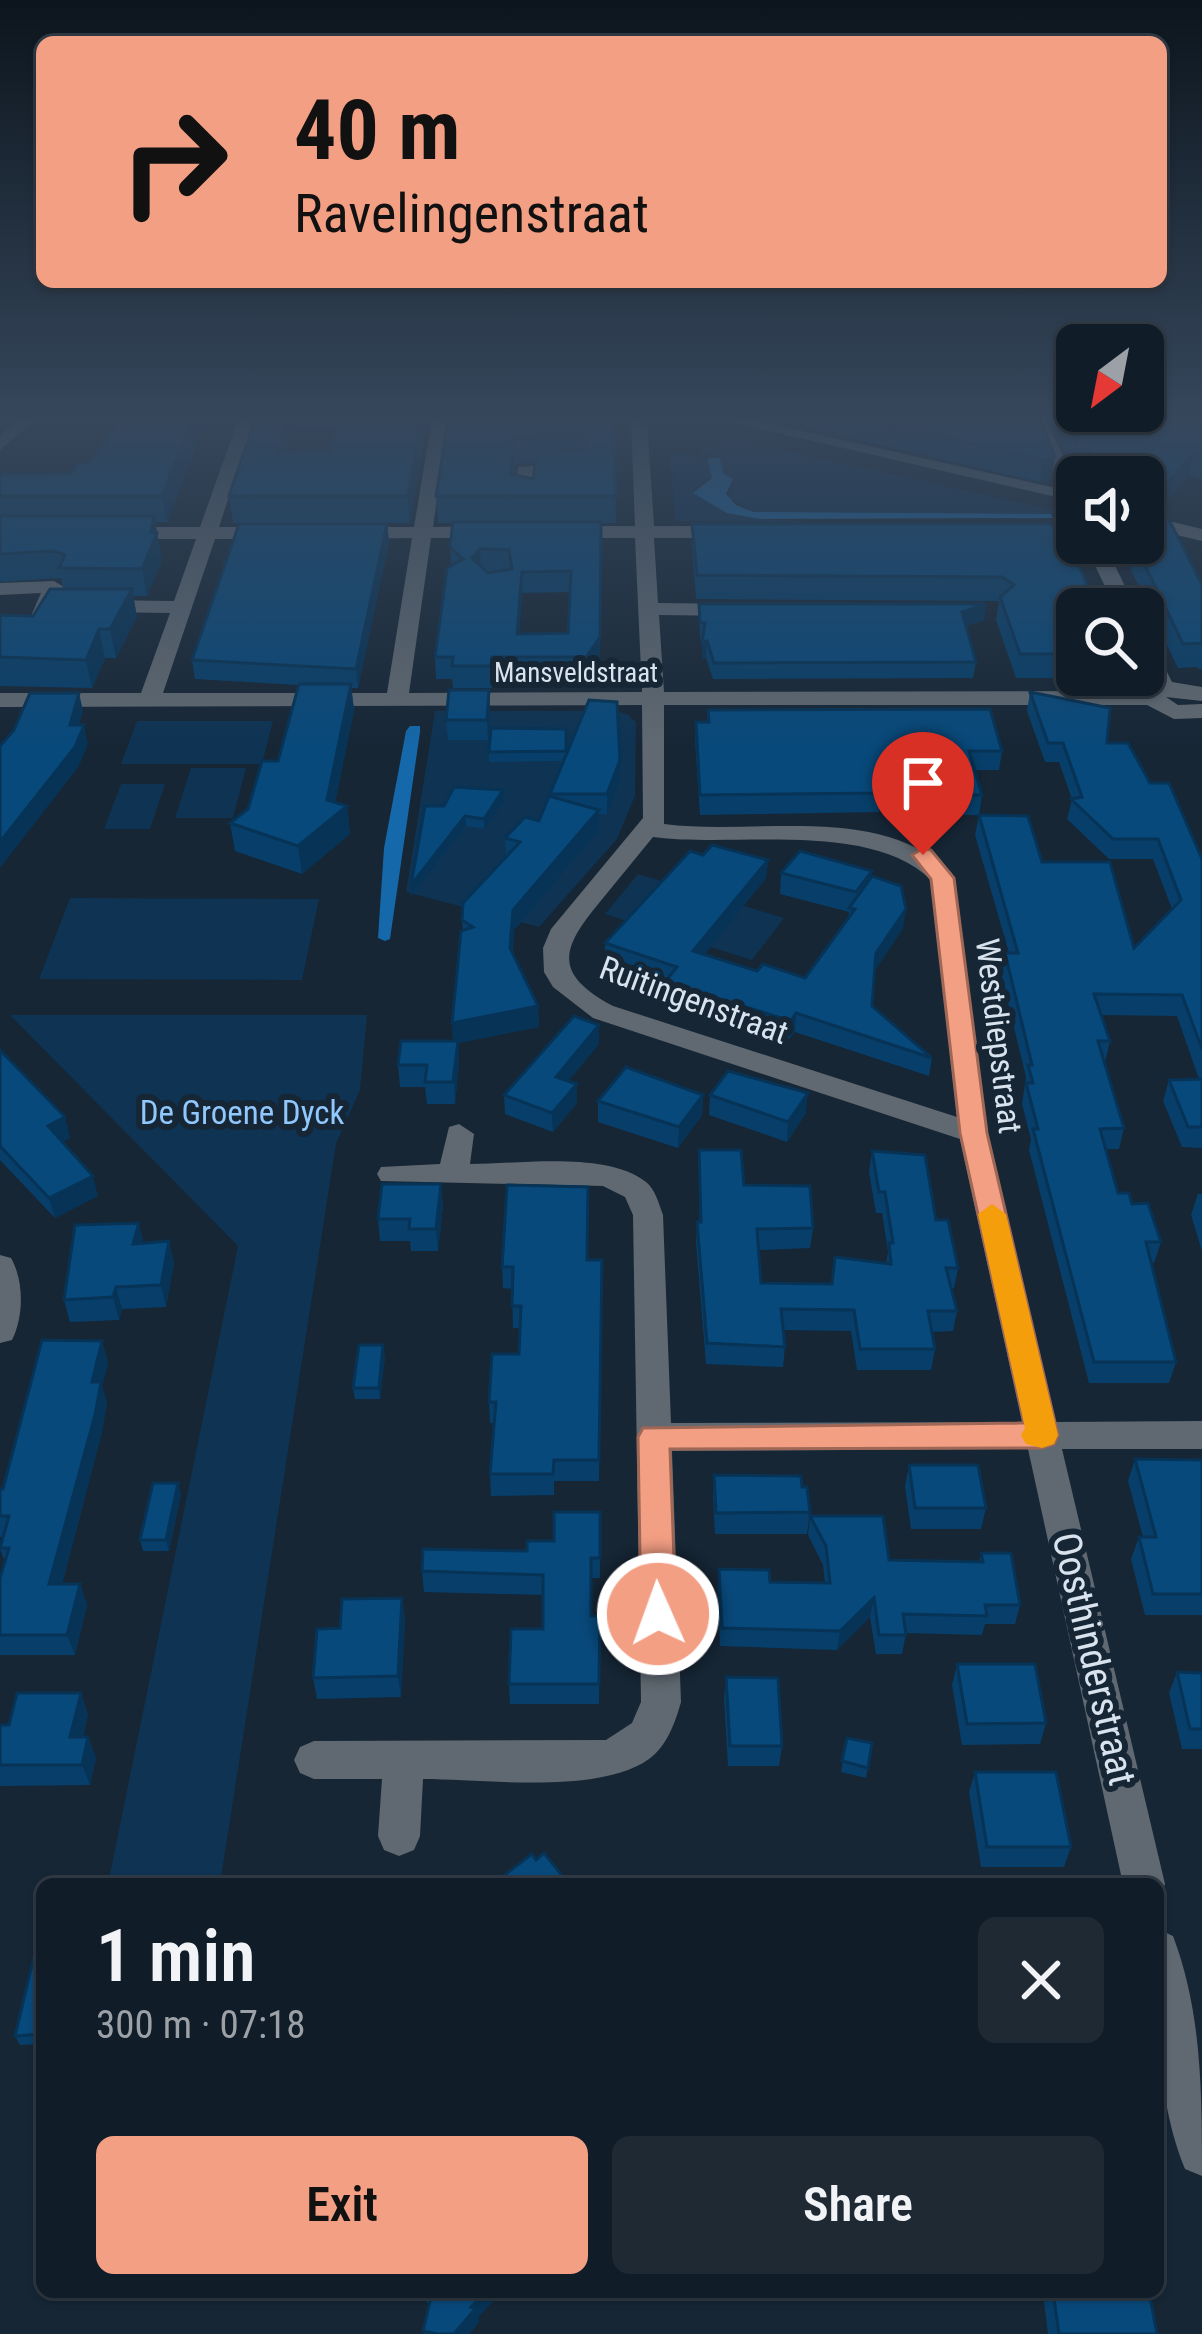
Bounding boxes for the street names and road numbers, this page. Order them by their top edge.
street label: Mansveldstraat [494,657,658,689]
street label: Westdiepstraat [968,936,1030,1136]
street label: Ruitingenstraat [594,948,794,1052]
street label: Oosthinderstraat [1043,1528,1145,1790]

